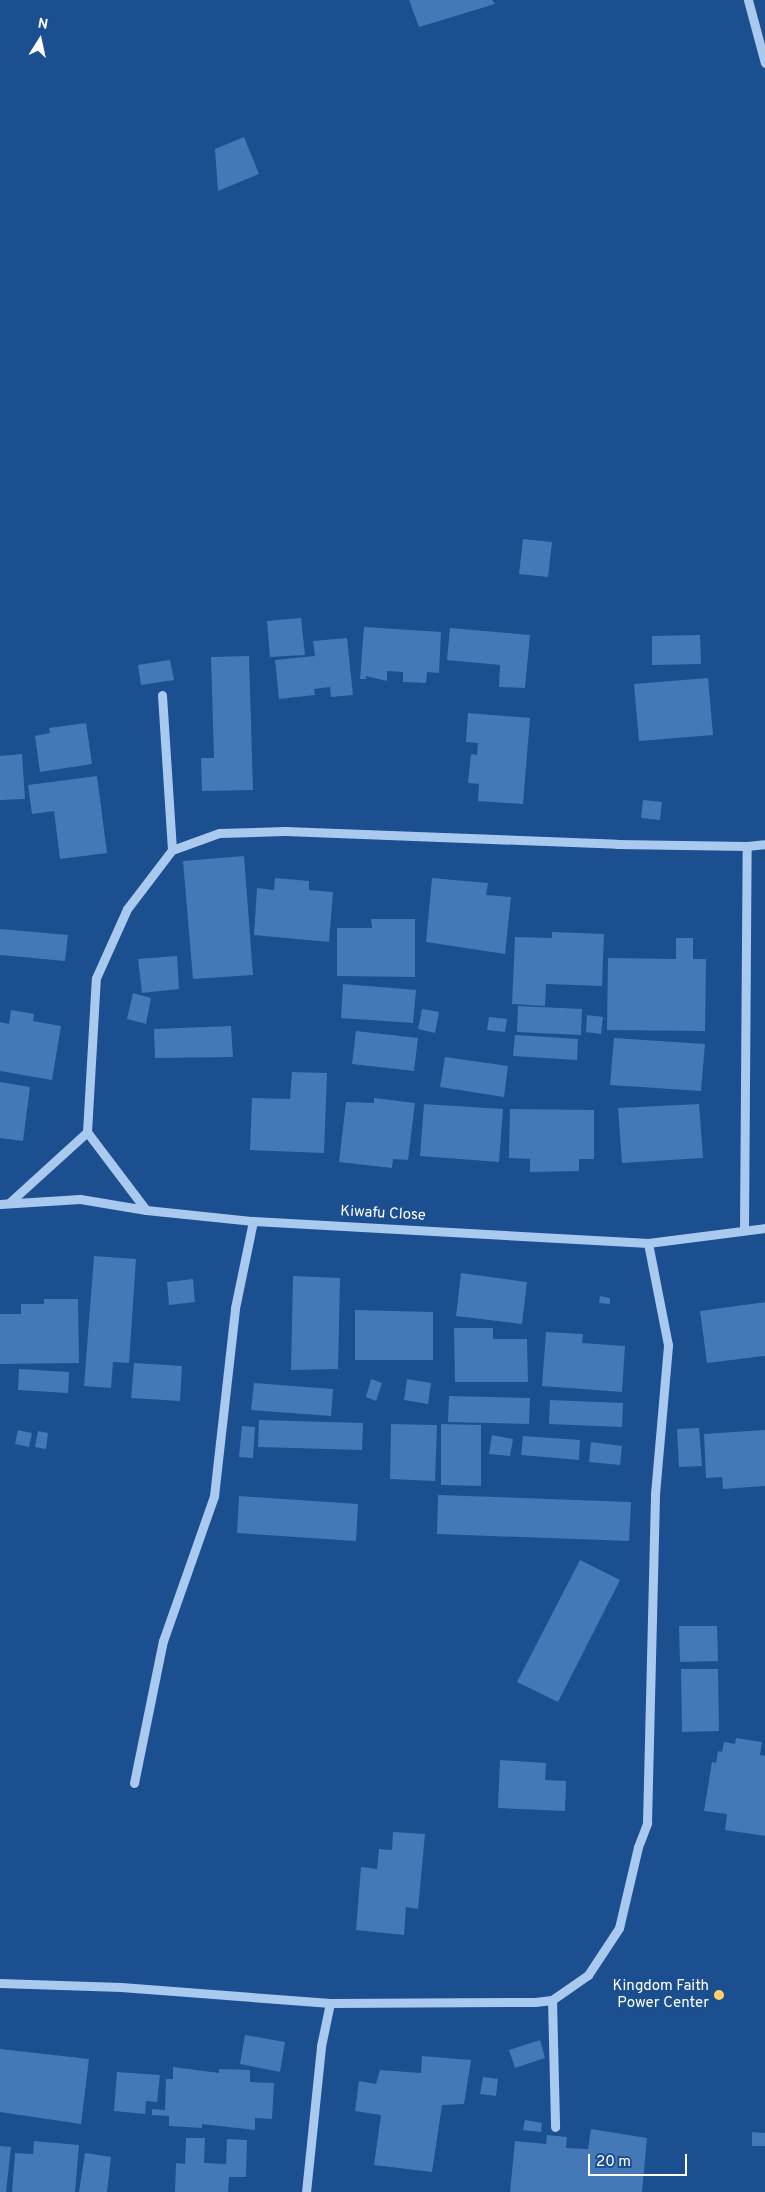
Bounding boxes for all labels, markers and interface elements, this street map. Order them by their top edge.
north arrow [15,15,65,65]
text: N [36,15,49,34]
street label: Kiwafu Close [340,1203,426,1225]
place label: Kingdom Faith Power Center [613,1977,709,2012]
marker: Kingdom Faith Power Center [713,1989,725,2001]
scale bar [590,2144,689,2176]
text: 20 m [596,2153,631,2172]

